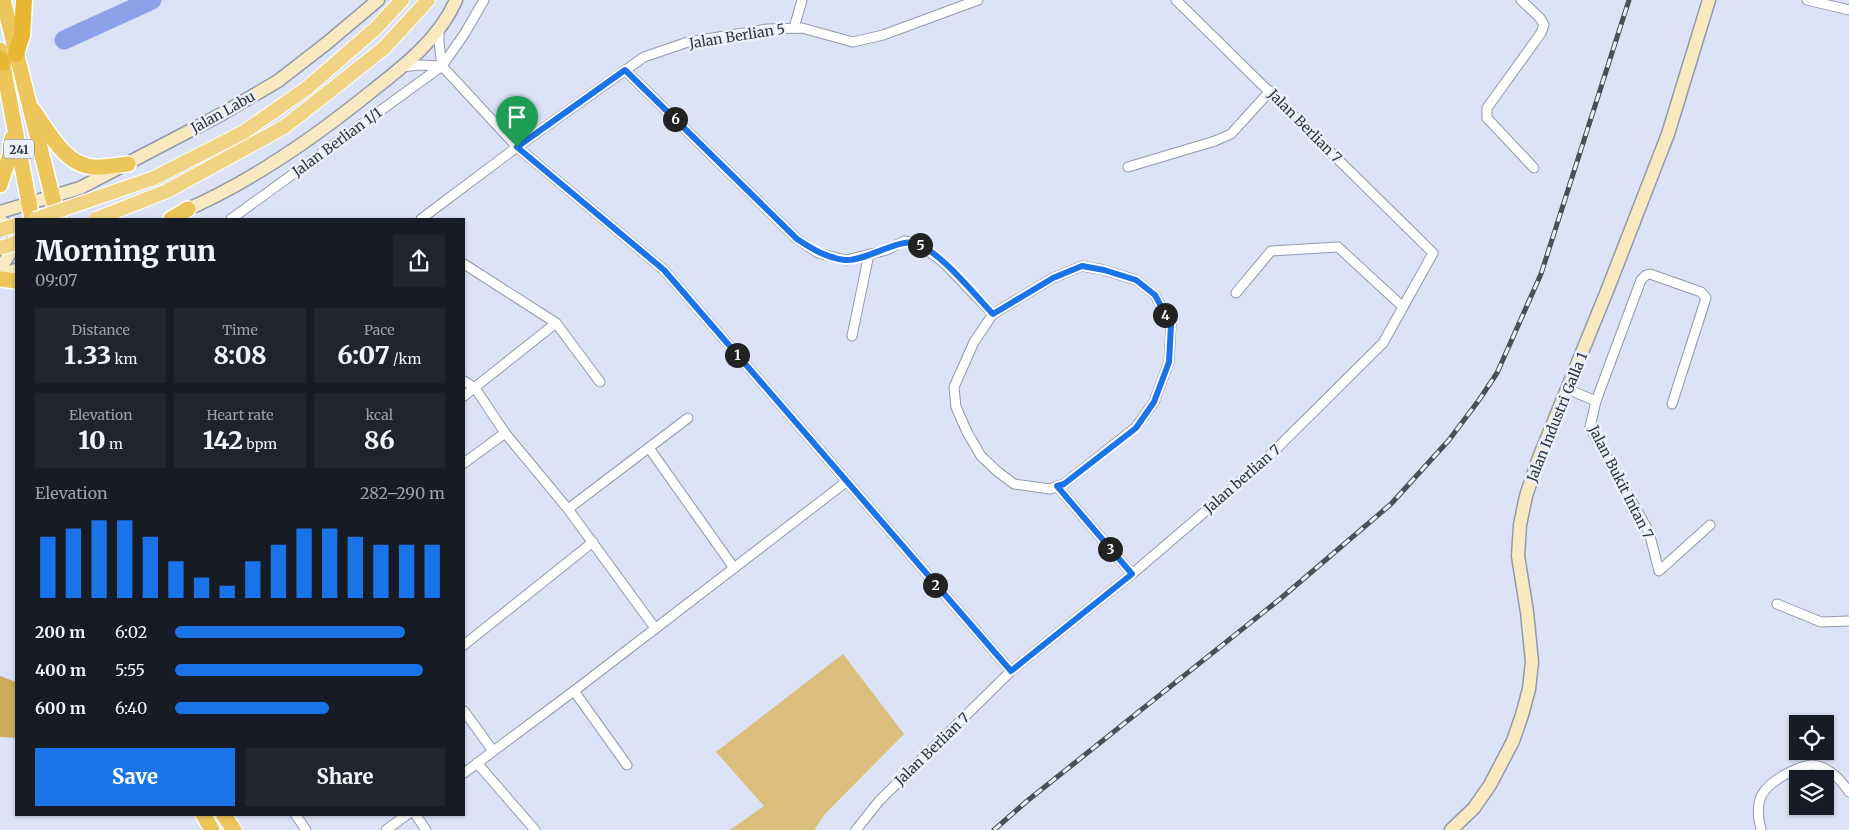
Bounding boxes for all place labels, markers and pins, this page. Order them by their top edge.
pin [496,96,538,147]
pin: 6 [662,106,688,132]
pin: 5 [908,232,932,258]
pin: 4 [1152,302,1178,328]
pin: 1 [724,342,750,368]
pin: 3 [1098,536,1122,562]
pin: 2 [922,572,948,598]

